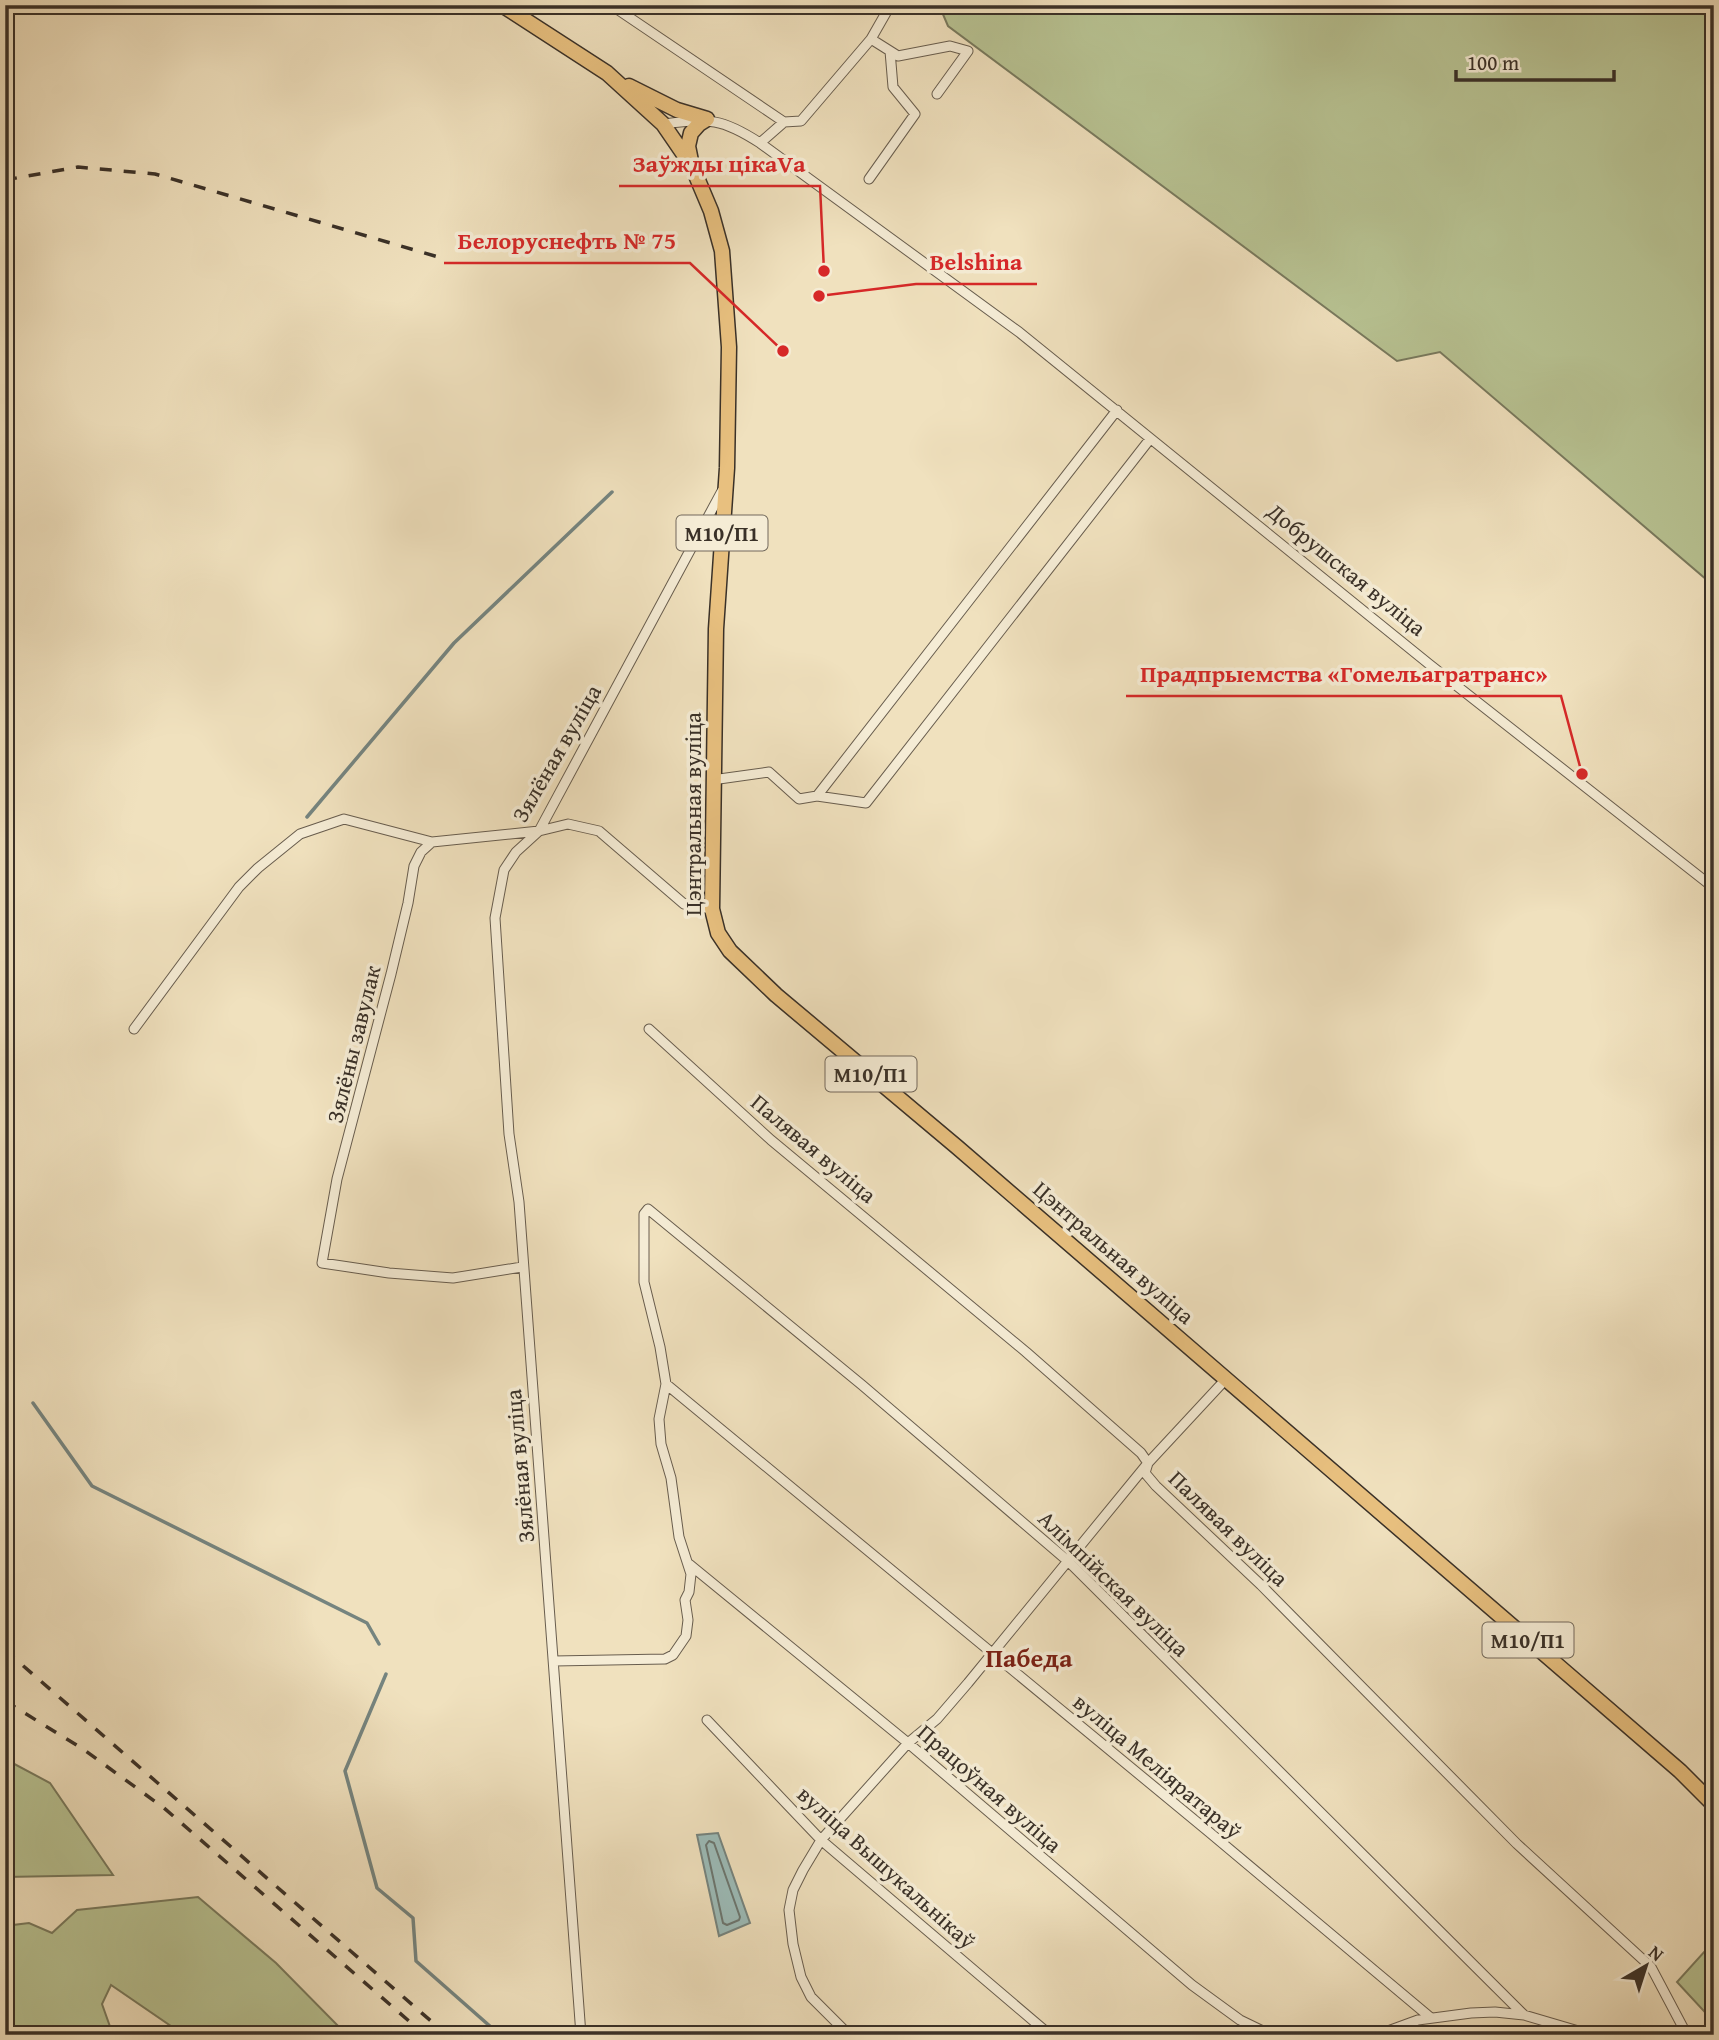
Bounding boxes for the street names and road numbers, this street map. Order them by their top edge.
street label: Добрушская вуліца [1260,494,1433,643]
road number: М10/П1 [676,516,768,550]
street label: Зялёная вуліца [503,678,609,828]
street label: Цэнтральная вуліца [676,712,709,916]
street label: Зялёны завулак [318,962,388,1126]
road number: М10/П1 [826,1056,917,1092]
street label: Палявая вуліца [744,1086,884,1210]
street label: Цэнтральная вуліца [1026,1173,1202,1331]
street label: Зялёная вуліца [496,1388,542,1544]
street label: Палявая вуліца [1162,1462,1296,1594]
street label: Алімпійская вуліца [1031,1502,1197,1664]
road number: М10/П1 [1482,1622,1574,1658]
street label: вуліца Меліяратараў [1066,1685,1250,1847]
street label: Працоўная вуліца [911,1716,1069,1860]
street label: вуліца Вышукальнікаў [790,1778,984,1957]

